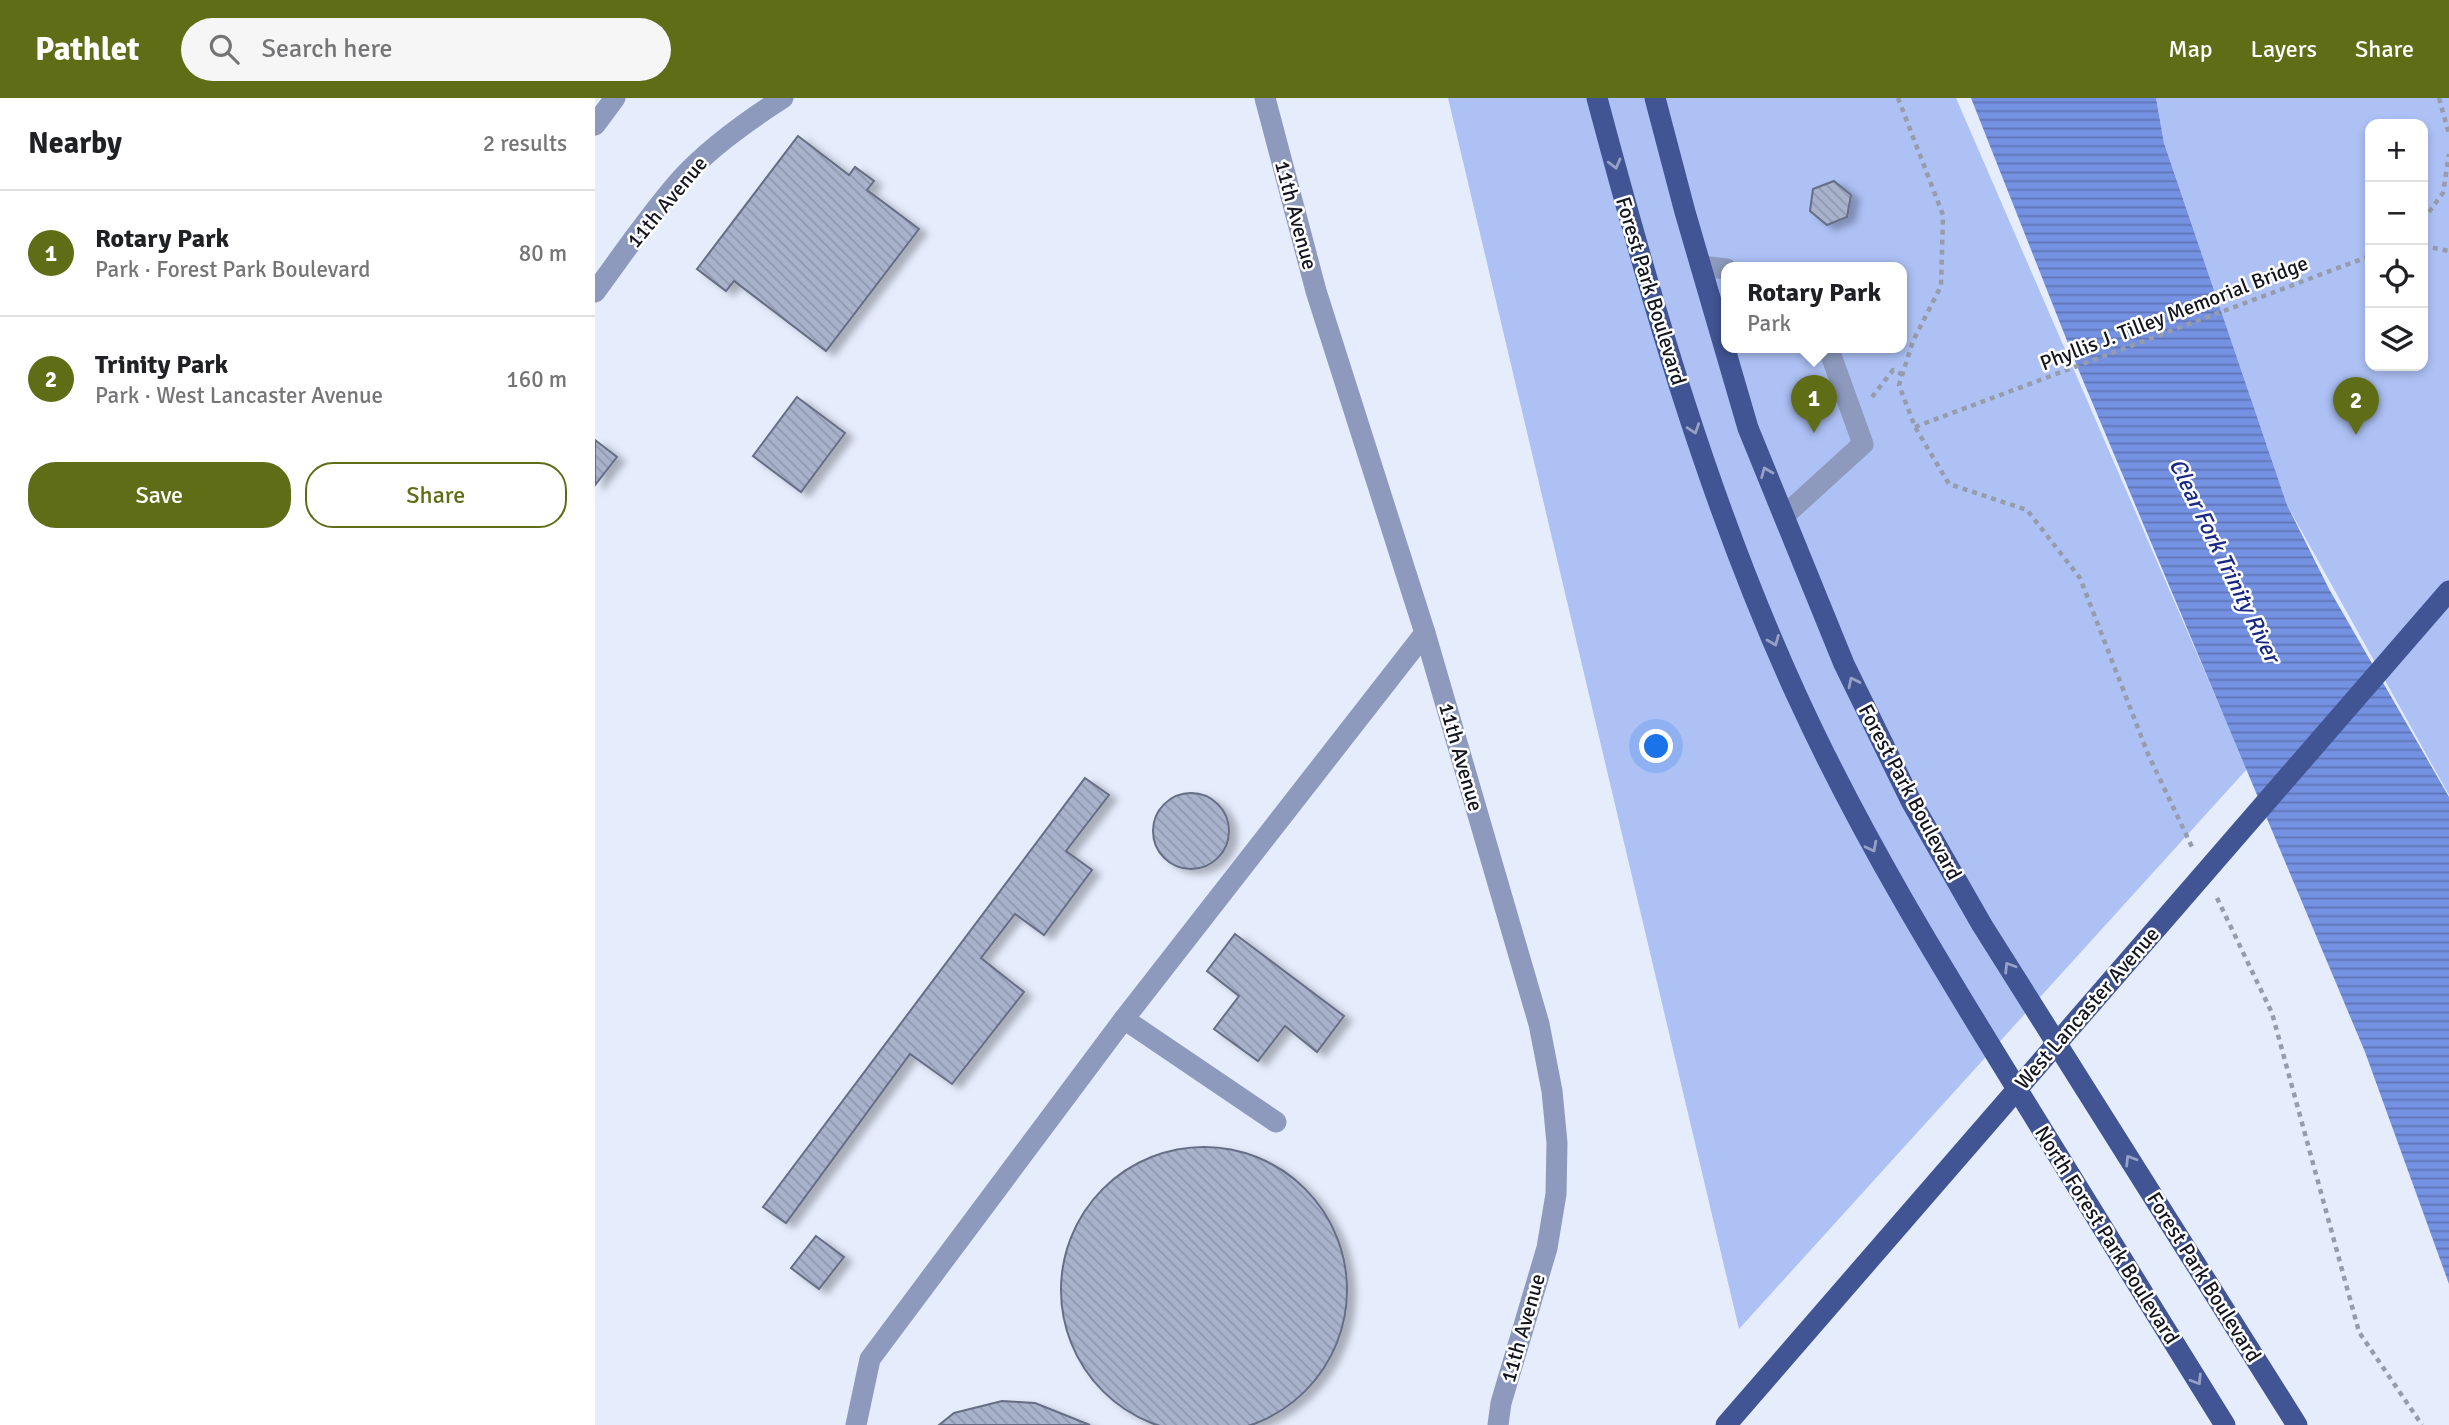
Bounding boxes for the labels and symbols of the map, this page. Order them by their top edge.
street label: 11th Avenue [621,151,713,253]
street label: 11th Avenue [1269,158,1323,272]
one-way arrow [1606,158,1621,170]
street label: Forest Park Boulevard [1610,194,1692,388]
street label: Phyllis J. Tilley Memorial Bridge [2036,250,2312,376]
pin: 1 [1791,375,1837,433]
pin: 2 [2333,377,2379,435]
one-way arrow [1686,422,1700,434]
water label: Clear Fork Trinity River [2163,453,2288,670]
one-way arrow [1760,467,1774,479]
one-way arrow [1766,635,1780,647]
one-way arrow [1847,677,1861,689]
street label: 11th Avenue [1433,700,1489,814]
street label: Forest Park Boulevard [1853,700,1967,884]
your location [1639,729,1673,763]
one-way arrow [1864,840,1877,852]
street label: West Lancaster Avenue [2009,921,2165,1095]
one-way arrow [2005,962,2018,975]
street label: North Forest Park Boulevard [2029,1121,2185,1349]
one-way arrow [2126,1154,2139,1167]
street label: Forest Park Boulevard [2141,1187,2267,1367]
street label: 11th Avenue [1495,1271,1551,1385]
one-way arrow [2188,1372,2201,1385]

